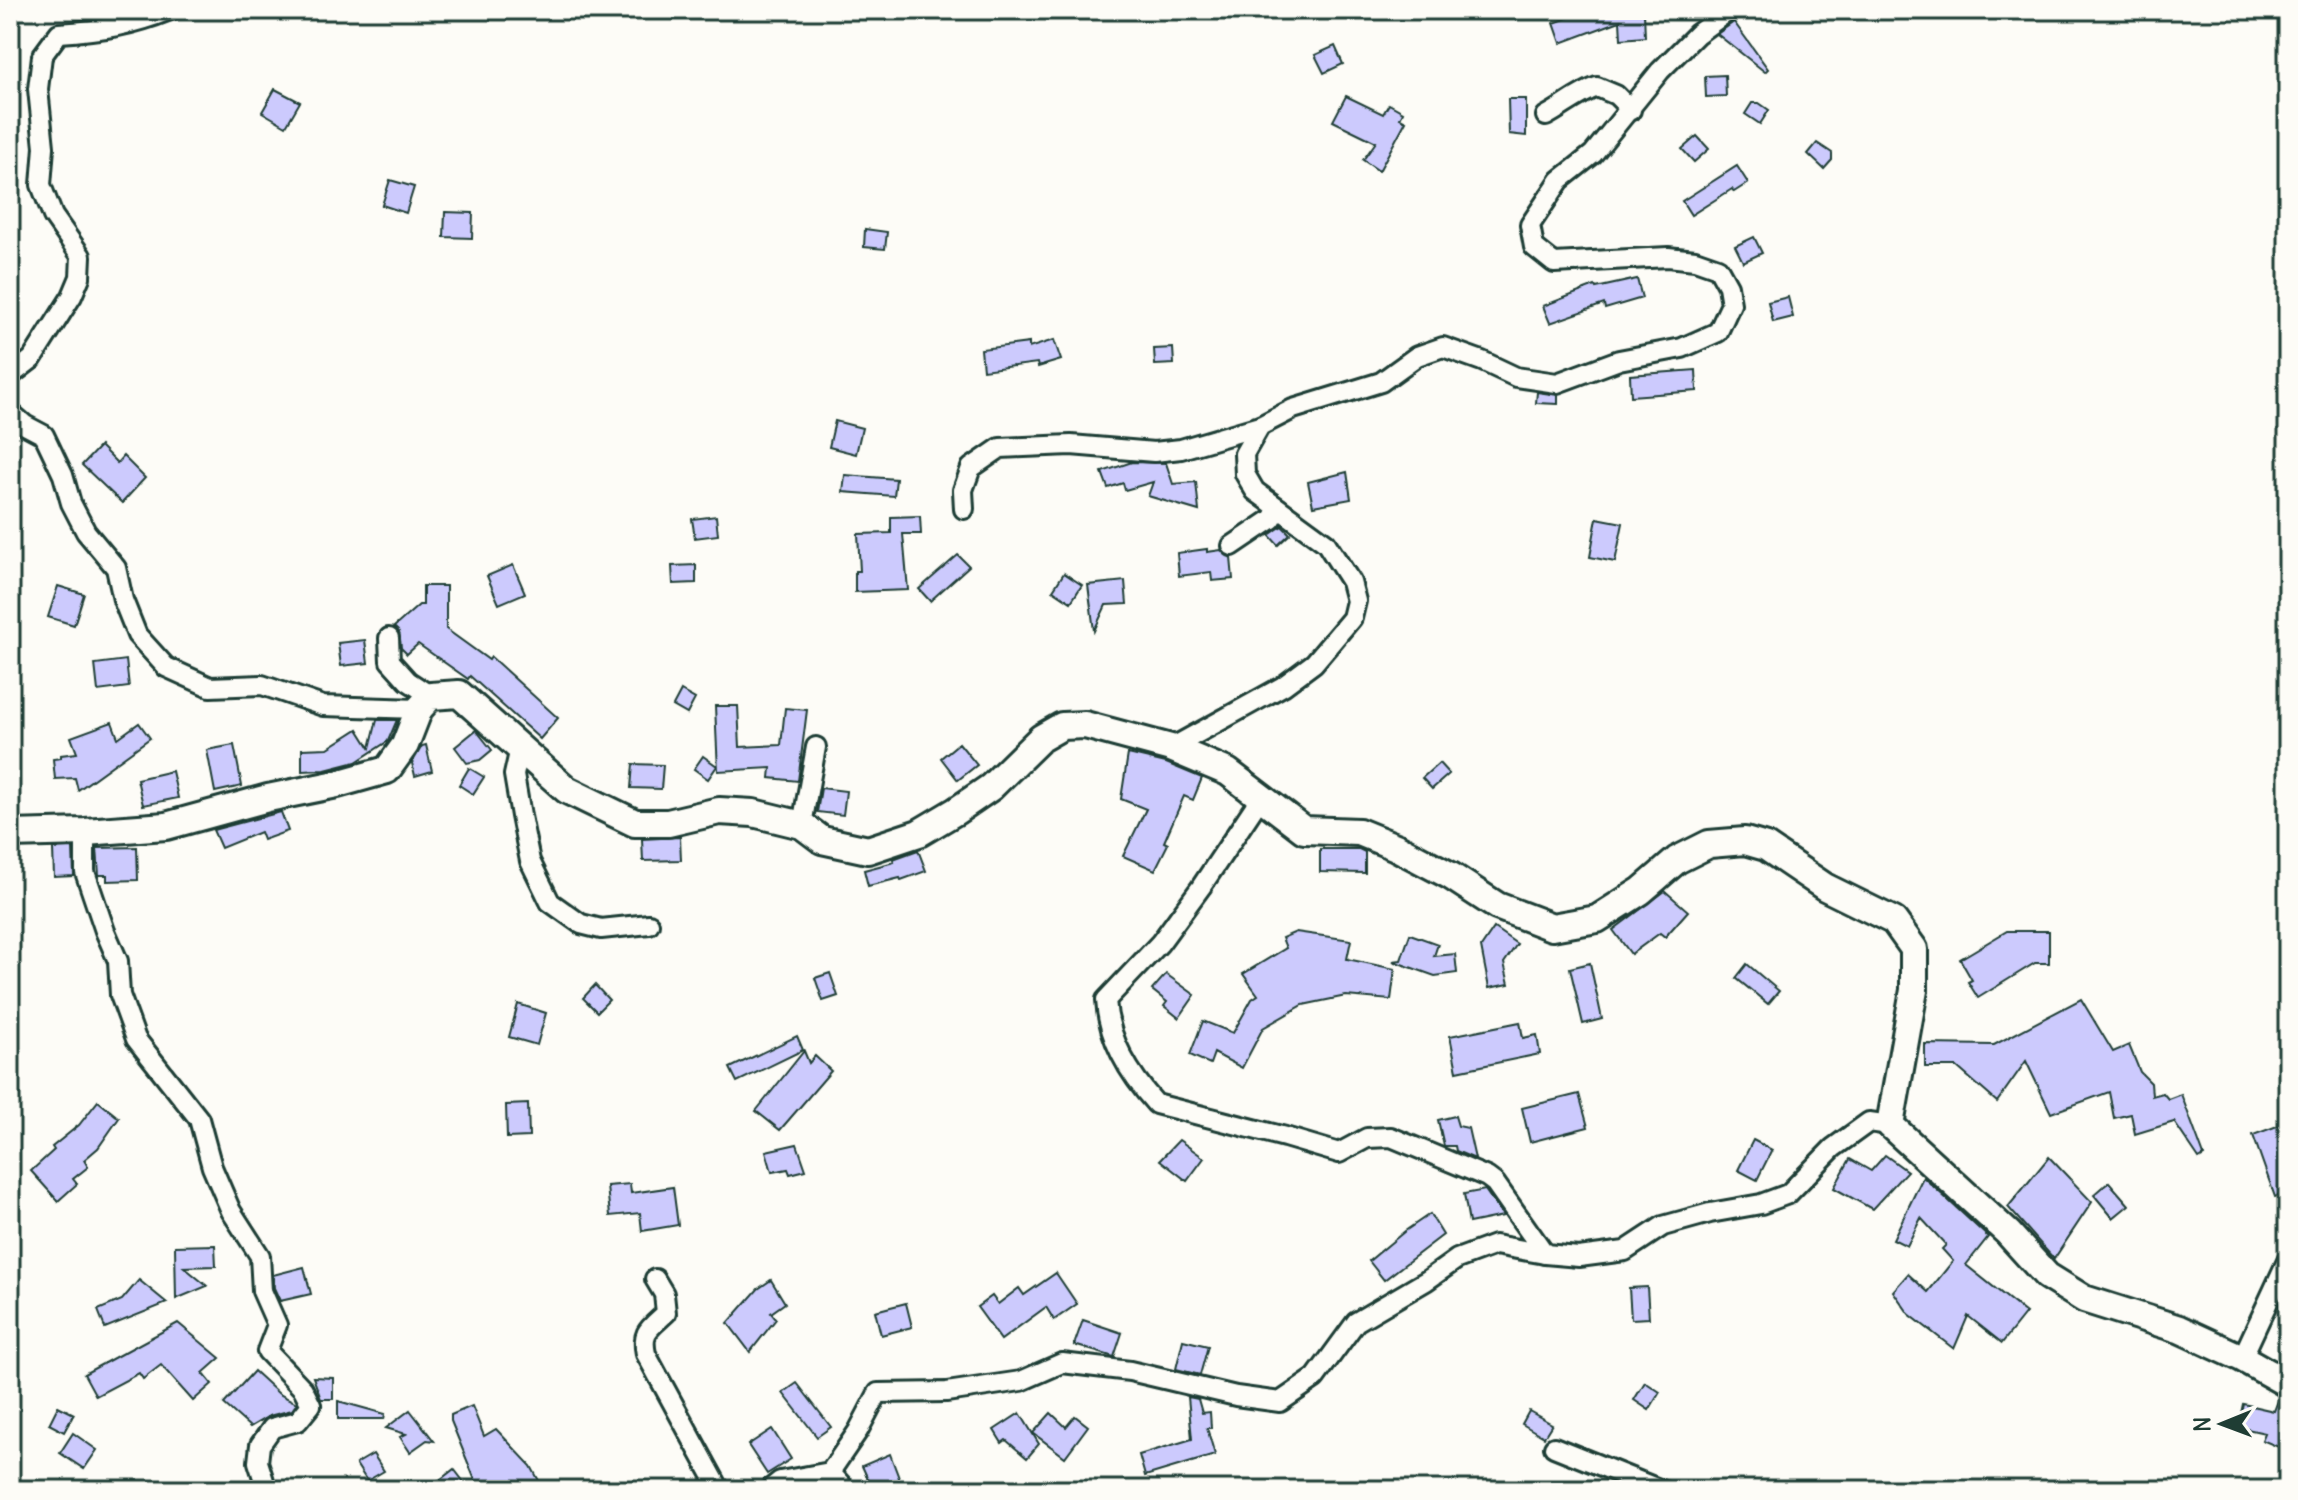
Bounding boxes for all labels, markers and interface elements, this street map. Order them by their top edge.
north arrow [2182,1384,2262,1464]
text: N [2188,1417,2216,1432]

